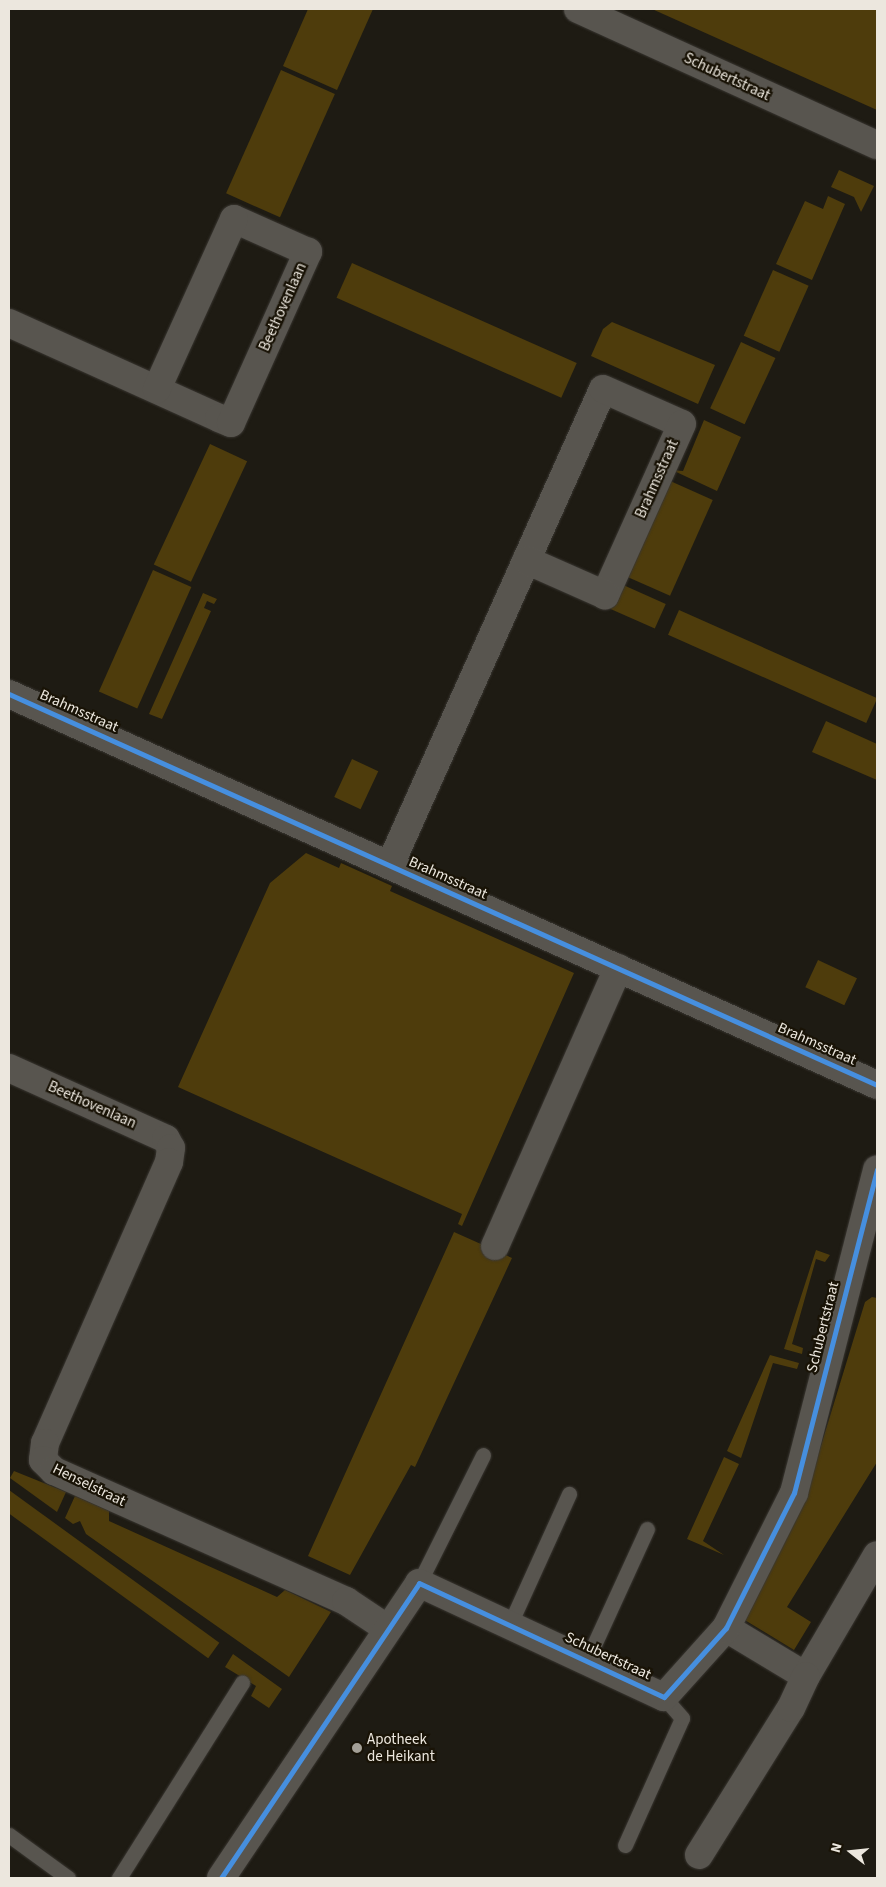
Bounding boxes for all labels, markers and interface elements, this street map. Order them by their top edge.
street label: Schubertstraat [681,49,773,105]
street label: Beethovenlaan [256,260,310,354]
street label: Brahmsstraat [632,437,682,521]
street label: Brahmsstraat [37,686,121,736]
street label: Brahmsstraat [406,853,490,903]
street label: Brahmsstraat [775,1019,859,1069]
street label: Beethovenlaan [45,1078,139,1132]
street label: Schubertstraat [803,1280,843,1374]
street label: Henselstraat [50,1460,128,1510]
street label: Schubertstraat [562,1628,654,1684]
place label: Apotheek de Heikant [367,1730,435,1765]
marker: Apotheek de Heikant [351,1742,363,1754]
north arrow [826,1827,876,1877]
text: N [826,1841,847,1855]

